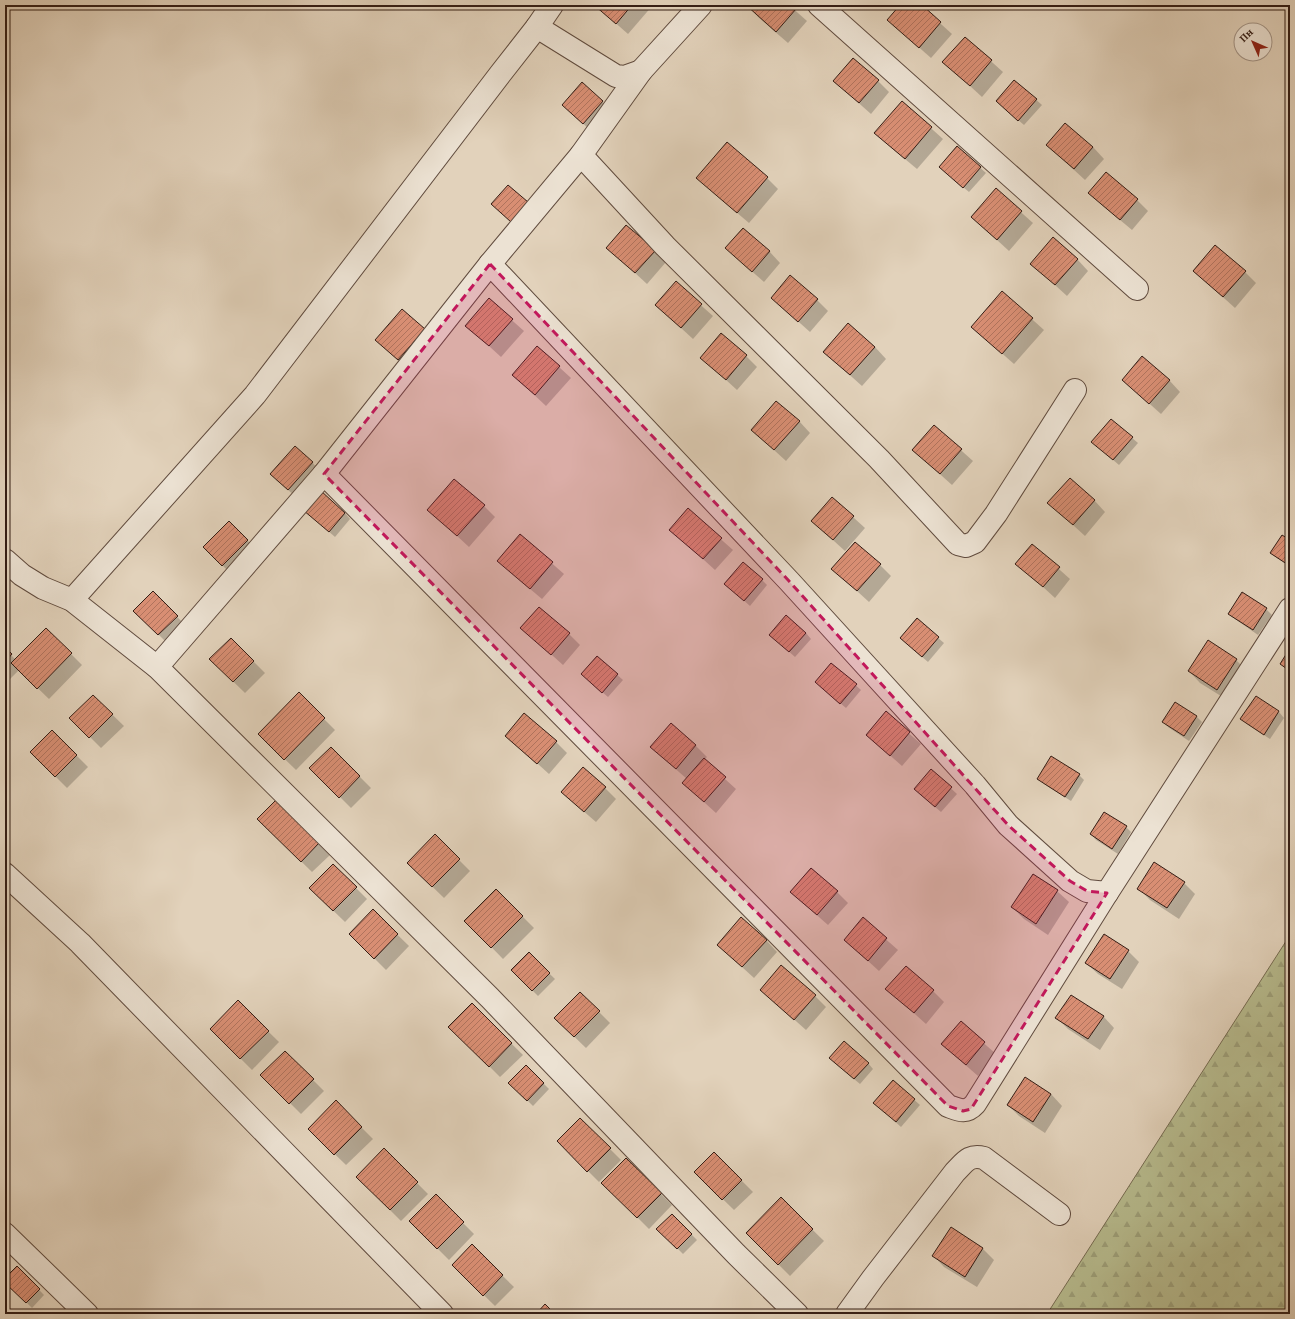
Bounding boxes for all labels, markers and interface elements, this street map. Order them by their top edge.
north arrow [1233,22,1273,62]
text: Пн [1235,24,1257,46]

